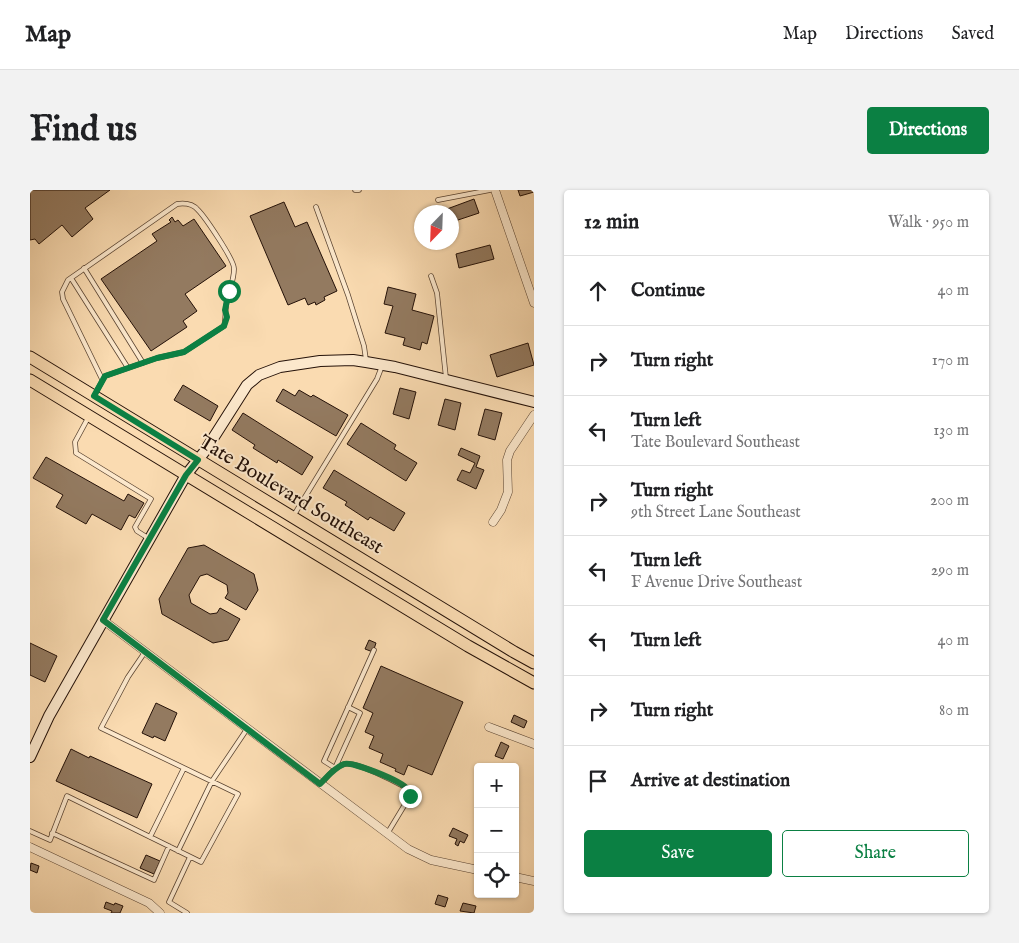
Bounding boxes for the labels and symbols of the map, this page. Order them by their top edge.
north arrow [414,205,459,250]
route start [218,280,241,303]
street label: Tate Boulevard Southeast [194,430,388,560]
route end [399,785,422,808]

